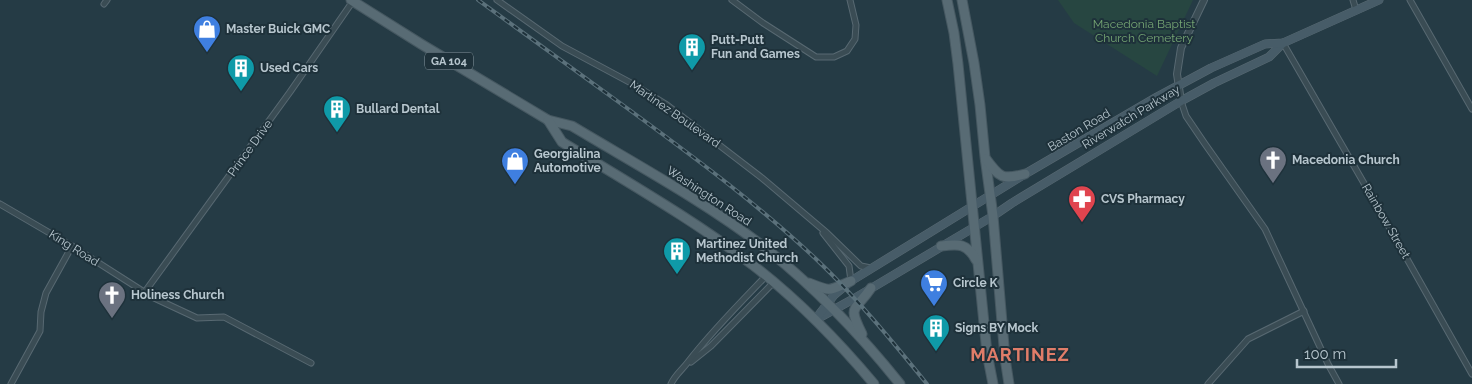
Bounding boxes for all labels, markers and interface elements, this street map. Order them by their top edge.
shop icon: Master Buick GMC [192,14,222,53]
park label: Macedonia Baptist Church Cemetery [1093,17,1195,45]
place label: Master Buick GMC [226,22,330,36]
building icon: Putt-Putt Fun and Games [677,32,707,71]
place label: Putt-Putt Fun and Games [711,33,800,61]
road number: GA 104 [425,52,473,70]
building icon: Used Cars [226,53,256,92]
place label: Used Cars [260,61,318,75]
street label: Martinez Boulevard [627,77,723,151]
street label: Riverwatch Parkway [1080,82,1183,152]
building icon: Bullard Dental [322,94,352,133]
place label: Bullard Dental [356,102,440,116]
street label: Baston Road [1045,106,1113,154]
street label: Prince Drive [225,117,275,179]
church icon: Macedonia Church [1258,145,1288,184]
shop icon: Georgialina Automotive [500,146,530,185]
place label: Georgialina Automotive [534,147,601,175]
place label: Macedonia Church [1292,153,1400,167]
street label: Washington Road [664,163,754,229]
street label: Rainbow Street [1359,181,1413,261]
pharmacy icon: CVS Pharmacy [1067,184,1097,223]
place label: CVS Pharmacy [1101,192,1185,206]
street label: King Road [46,227,102,269]
building icon: Martinez United Methodist Church [662,236,692,275]
place label: Martinez United Methodist Church [696,237,798,265]
supermarket icon: Circle K [919,268,949,307]
place label: Circle K [953,276,998,290]
church icon: Holiness Church [97,280,127,319]
place label: Holiness Church [131,288,225,302]
building icon: Signs BY Mock [921,313,951,352]
place label: Signs BY Mock [955,321,1039,335]
scale bar [1297,336,1396,368]
district label: MARTINEZ [970,344,1070,365]
text: 100 m [1304,345,1346,363]

